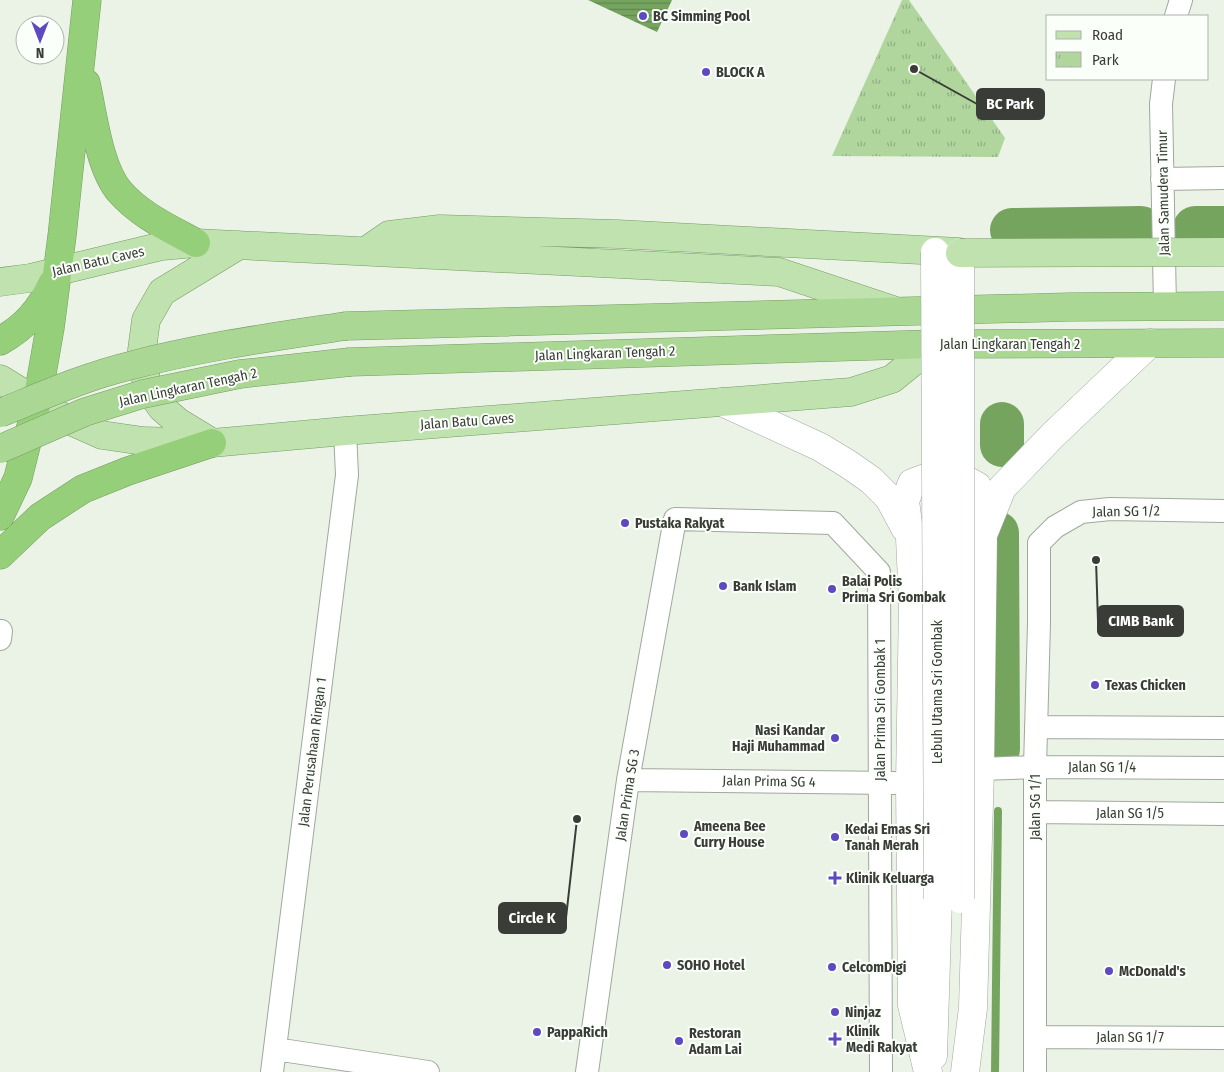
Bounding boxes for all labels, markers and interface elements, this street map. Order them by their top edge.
place label: BC Simming Pool [653,8,750,25]
marker: BC Simming Pool [637,10,649,22]
north arrow [15,15,65,65]
legend [1046,15,1209,80]
text: Road [1092,26,1123,44]
text: N [36,44,44,61]
text: Park [1092,51,1119,69]
place label: BLOCK A [716,64,765,81]
marker: BLOCK A [700,66,712,78]
callout: BC Park [977,89,1044,119]
text: BC Park [986,95,1034,113]
street label: Jalan Samudera Timur [1154,130,1173,256]
street label: Jalan Batu Caves [50,243,146,280]
street label: Jalan Lingkaran Tengah 2 [940,336,1080,353]
street label: Jalan Lingkaran Tengah 2 [534,343,676,364]
street label: Jalan Lingkaran Tengah 2 [118,365,259,410]
street label: Jalan Batu Caves [420,410,515,433]
street label: Jalan SG 1/2 [1092,502,1160,521]
place label: Pustaka Rakyat [635,515,725,532]
marker: Pustaka Rakyat [619,517,631,529]
place label: Balai Polis Prima Sri Gombak [842,573,946,606]
place label: Bank Islam [733,578,797,595]
marker: Bank Islam [717,580,729,592]
marker: Balai Polis Prima Sri Gombak [826,583,838,595]
callout: CIMB Bank [1098,606,1183,636]
text: CIMB Bank [1108,612,1174,630]
street label: Lebuh Utama Sri Gombak [929,619,946,764]
street label: Jalan Prima Sri Gombak 1 [872,639,889,781]
street label: Jalan Perusahaan Ringan 1 [295,677,330,828]
place label: Texas Chicken [1105,677,1186,694]
marker: Texas Chicken [1089,679,1101,691]
place label: Nasi Kandar Haji Muhammad [732,722,826,755]
marker: Nasi Kandar Haji Muhammad [829,732,841,744]
street label: Jalan Prima SG 3 [612,748,643,842]
street label: Jalan SG 1/4 [1068,759,1136,776]
street label: Jalan Prima SG 4 [722,772,816,791]
street label: Jalan SG 1/1 [1027,774,1044,840]
street label: Jalan SG 1/5 [1096,805,1164,822]
place label: Ameena Bee Curry House [693,818,766,851]
place label: Kedai Emas Sri Tanah Merah [845,821,931,854]
marker: Ameena Bee Curry House [678,828,690,840]
marker: Kedai Emas Sri Tanah Merah [829,831,841,843]
place label: Klinik Keluarga [846,870,934,887]
marker: Klinik Keluarga [828,871,842,885]
callout: Circle K [499,903,566,933]
text: Circle K [509,909,556,927]
place label: SOHO Hotel [677,957,745,974]
marker: SOHO Hotel [661,959,673,971]
place label: CelcomDigi [842,959,907,976]
marker: CelcomDigi [826,961,838,973]
place label: McDonald's [1119,963,1186,980]
marker: McDonald's [1103,965,1115,977]
place label: Ninjaz [845,1004,881,1021]
marker: Ninjaz [829,1006,841,1018]
place label: Klinik Medi Rakyat [846,1023,919,1056]
place label: PappaRich [547,1024,608,1041]
place label: Restoran Adam Lai [688,1025,742,1058]
marker: PappaRich [531,1026,543,1038]
street label: Jalan SG 1/7 [1096,1029,1164,1046]
marker: Klinik Medi Rakyat [828,1032,842,1046]
marker: Restoran Adam Lai [673,1035,685,1047]

